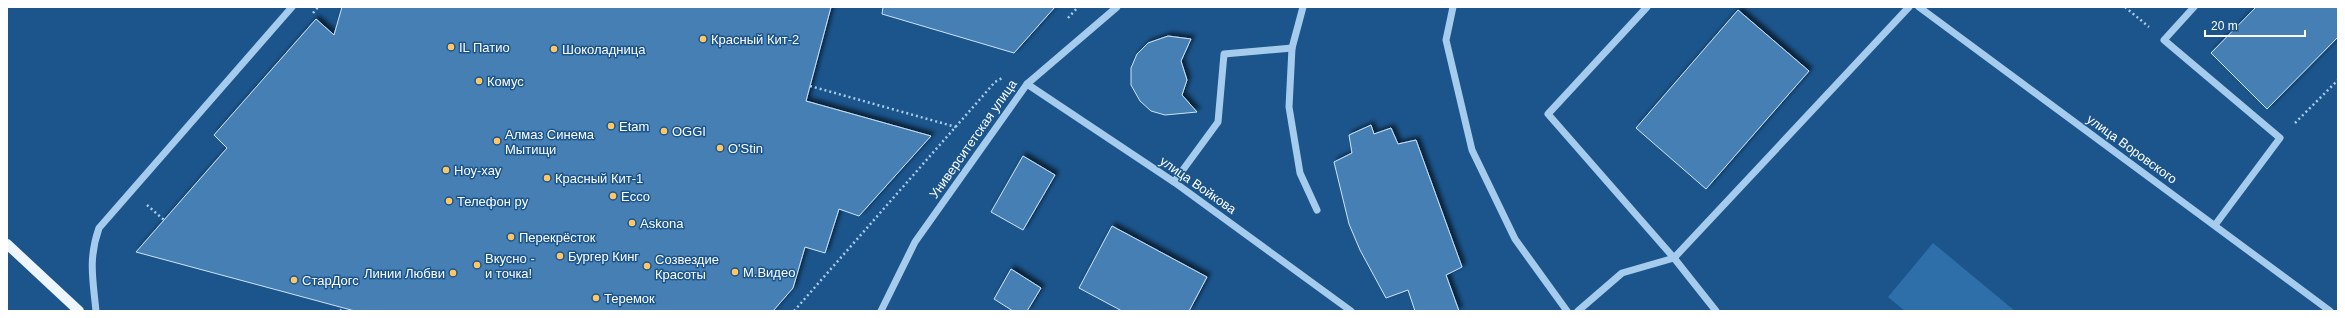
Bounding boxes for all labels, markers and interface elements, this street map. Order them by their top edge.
scale bar [2205,12,2305,38]
text: 20 m [2211,19,2238,33]
place label: Красный Кит-2 [711,32,799,47]
marker: Красный Кит-2 [698,34,708,44]
place label: IL Патио [459,40,510,55]
marker: IL Патио [446,42,456,52]
place label: Шоколадница [562,42,646,57]
marker: Шоколадница [549,44,559,54]
place label: Комус [487,74,524,89]
marker: Комус [474,76,484,86]
street label: Университетская улица [926,76,1020,201]
street label: улица Воровского [2084,111,2180,187]
place label: Etam [619,119,649,134]
marker: Etam [606,121,616,131]
place label: OGGI [672,124,706,139]
marker: OGGI [659,126,669,136]
place label: Алмаз Синема Мытищи [505,127,595,157]
marker: Алмаз Синема Мытищи [492,136,502,146]
place label: O'Stin [728,141,763,156]
marker: O'Stin [715,143,725,153]
street label: улица Войкова [1157,153,1240,217]
place label: Ноу-хау [454,163,502,178]
marker: Ноу-хау [441,165,451,175]
place label: Красный Кит-1 [555,171,643,186]
marker: Красный Кит-1 [542,173,552,183]
place label: Ecco [621,189,650,204]
marker: Ecco [608,191,618,201]
place label: Телефон ру [457,194,529,209]
marker: Телефон ру [444,196,454,206]
place label: Askona [640,216,684,231]
marker: Askona [627,218,637,228]
place label: Перекрёсток [519,230,596,245]
marker: Перекрёсток [506,232,516,242]
place label: Бургер Кинг [568,249,639,264]
place label: Вкусно - и точка! [485,251,535,281]
marker: Бургер Кинг [555,251,565,261]
place label: Созвездие Красоты [655,252,719,282]
marker: Вкусно - и точка! [472,260,482,270]
marker: Созвездие Красоты [642,261,652,271]
place label: М.Видео [743,265,795,280]
place label: Линии Любви [364,266,445,281]
marker: М.Видео [730,267,740,277]
marker: Линии Любви [448,268,458,278]
place label: СтарДогс [302,273,359,288]
marker: СтарДогс [289,275,299,285]
place label: Теремок [604,291,655,306]
marker: Теремок [591,293,601,303]

